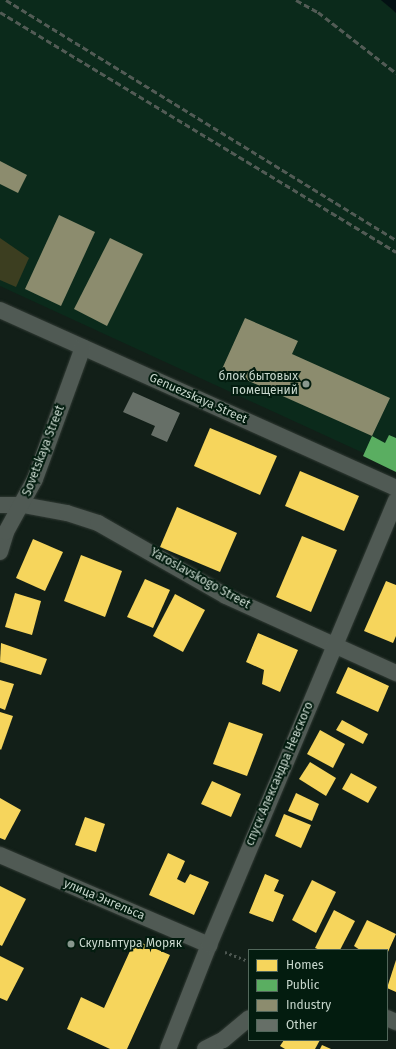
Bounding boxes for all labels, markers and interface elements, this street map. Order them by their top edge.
place label: блок бытовых помещений [219,370,298,398]
street label: Genuezskaya Street [147,371,249,427]
marker: блок бытовых помещений [301,379,311,389]
street label: Sovetskaya Street [20,404,68,498]
street label: Yaroslavskogo Street [147,546,253,612]
street label: спуск Александра Невского [243,700,317,848]
street label: улица Энгельса [61,876,147,924]
place label: Скульптура Моряк [79,937,182,951]
marker: Скульптура Моряк [66,939,76,949]
legend [248,949,388,1041]
text: Homes [286,958,324,972]
text: Public [286,978,319,992]
text: Industry [286,998,331,1012]
text: Other [286,1018,317,1032]

